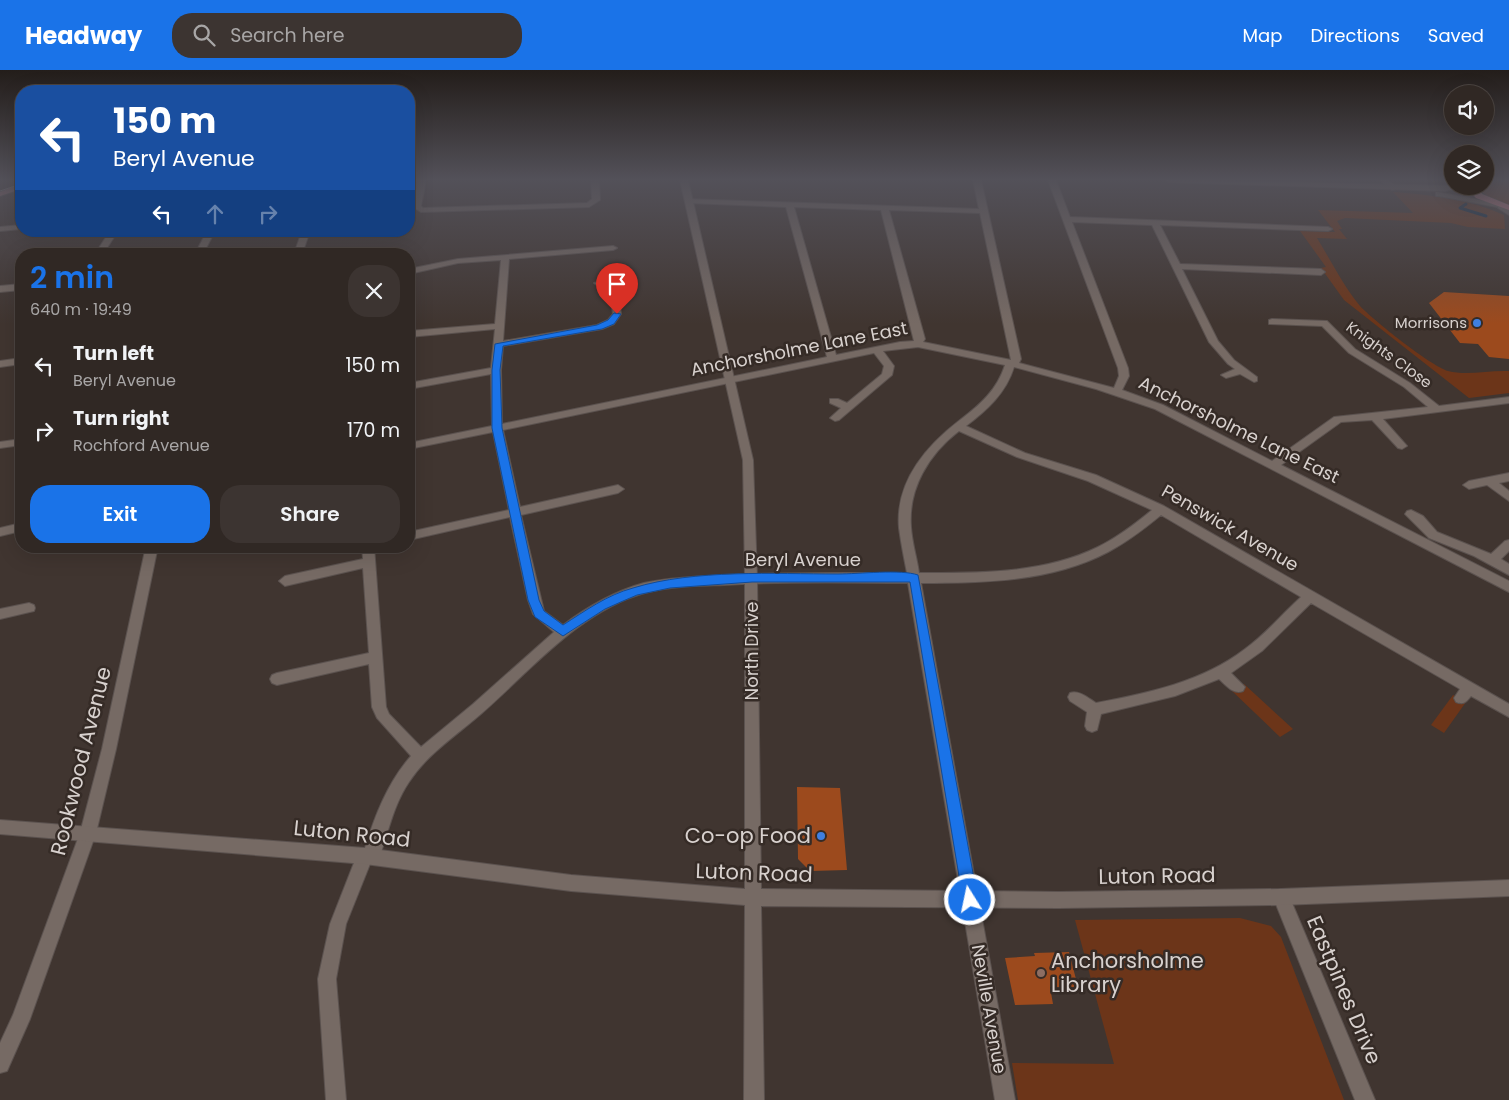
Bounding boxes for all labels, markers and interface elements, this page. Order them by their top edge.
search box [172,13,522,58]
text: Headway [25,19,142,52]
icon: search [190,21,218,49]
text: Search here [230,22,345,49]
text: Map [1243,23,1282,48]
text: Directions [1310,23,1400,48]
text: Saved [1428,23,1484,48]
map controls [1444,85,1494,195]
button: sound [1444,85,1494,135]
text: 150 m [113,96,216,145]
icon: left [30,105,95,170]
text: Beryl Avenue [113,143,255,174]
button: layers [1444,145,1494,195]
icon: left [148,200,176,228]
icon: ahead [201,200,229,228]
icon: right [254,200,282,228]
text: 2 min [30,256,114,299]
pin [596,263,638,314]
button: close [348,265,400,317]
icon: arrive [603,270,631,298]
text: 640 m · 19:49 [30,298,132,321]
place label: Morrisons [1395,312,1467,333]
street label: Anchorsholme Lane East [688,315,910,382]
street label: Knights Close [1342,316,1436,393]
marker: Morrisons [1471,317,1483,329]
text: Turn left [73,340,154,367]
icon: left [30,352,58,380]
text: 150 m [345,352,400,379]
text: Beryl Avenue [73,369,176,392]
street label: Anchorsholme Lane East [1135,370,1344,489]
text: Turn right [73,405,169,432]
icon: right [30,417,58,445]
text: 170 m [347,417,400,444]
text: Rochford Avenue [73,434,210,457]
street label: Penswick Avenue [1157,478,1303,577]
button: Exit [30,485,210,543]
button: Share [220,485,400,543]
street label: Beryl Avenue [745,547,861,572]
street label: North Drive [739,602,764,700]
street label: Rookwood Avenue [43,664,118,858]
street label: Luton Road [292,813,412,854]
place label: Co-op Food [685,821,811,850]
marker: Co-op Food [815,830,827,842]
street label: Luton Road [695,856,813,889]
street label: Luton Road [1098,860,1216,891]
position arrow [943,873,995,925]
street label: Eastpines Drive [1300,911,1389,1068]
street label: Neville Avenue [966,942,1013,1075]
place label: Anchorsholme Library [1051,946,1204,999]
marker: Anchorsholme Library [1035,967,1047,979]

